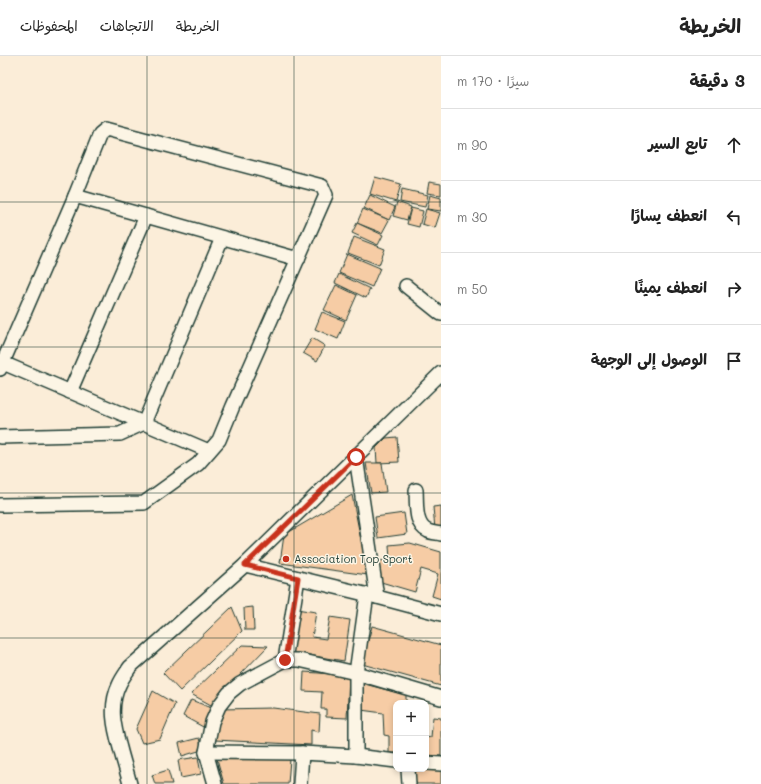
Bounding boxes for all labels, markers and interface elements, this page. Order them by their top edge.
text: الخريطة [679,13,741,38]
text: المحفوظات [20,16,78,35]
text: الاتجاهات [100,16,154,35]
text: الخريطة [176,16,219,35]
text: 3 دقيقة [689,69,745,91]
text: سيرًا · 170 m [457,72,529,89]
text: تابع السير [648,133,707,153]
icon: ahead [723,134,745,156]
text: 90 m [457,136,487,153]
text: انعطف يسارًا [631,205,707,225]
icon: left [723,206,745,228]
text: 30 m [457,208,487,225]
text: انعطف يمينًا [635,277,707,297]
icon: right [723,278,745,300]
text: 50 m [457,280,487,297]
text: الوصول إلى الوجهة [591,349,707,369]
icon: arrive [723,350,745,372]
route start [347,448,365,466]
place label: Association Top Sport [294,551,413,566]
marker: Association Top Sport [281,554,291,564]
route end [276,651,294,669]
map controls [393,700,429,772]
button: + [393,700,429,736]
button: − [393,736,429,772]

